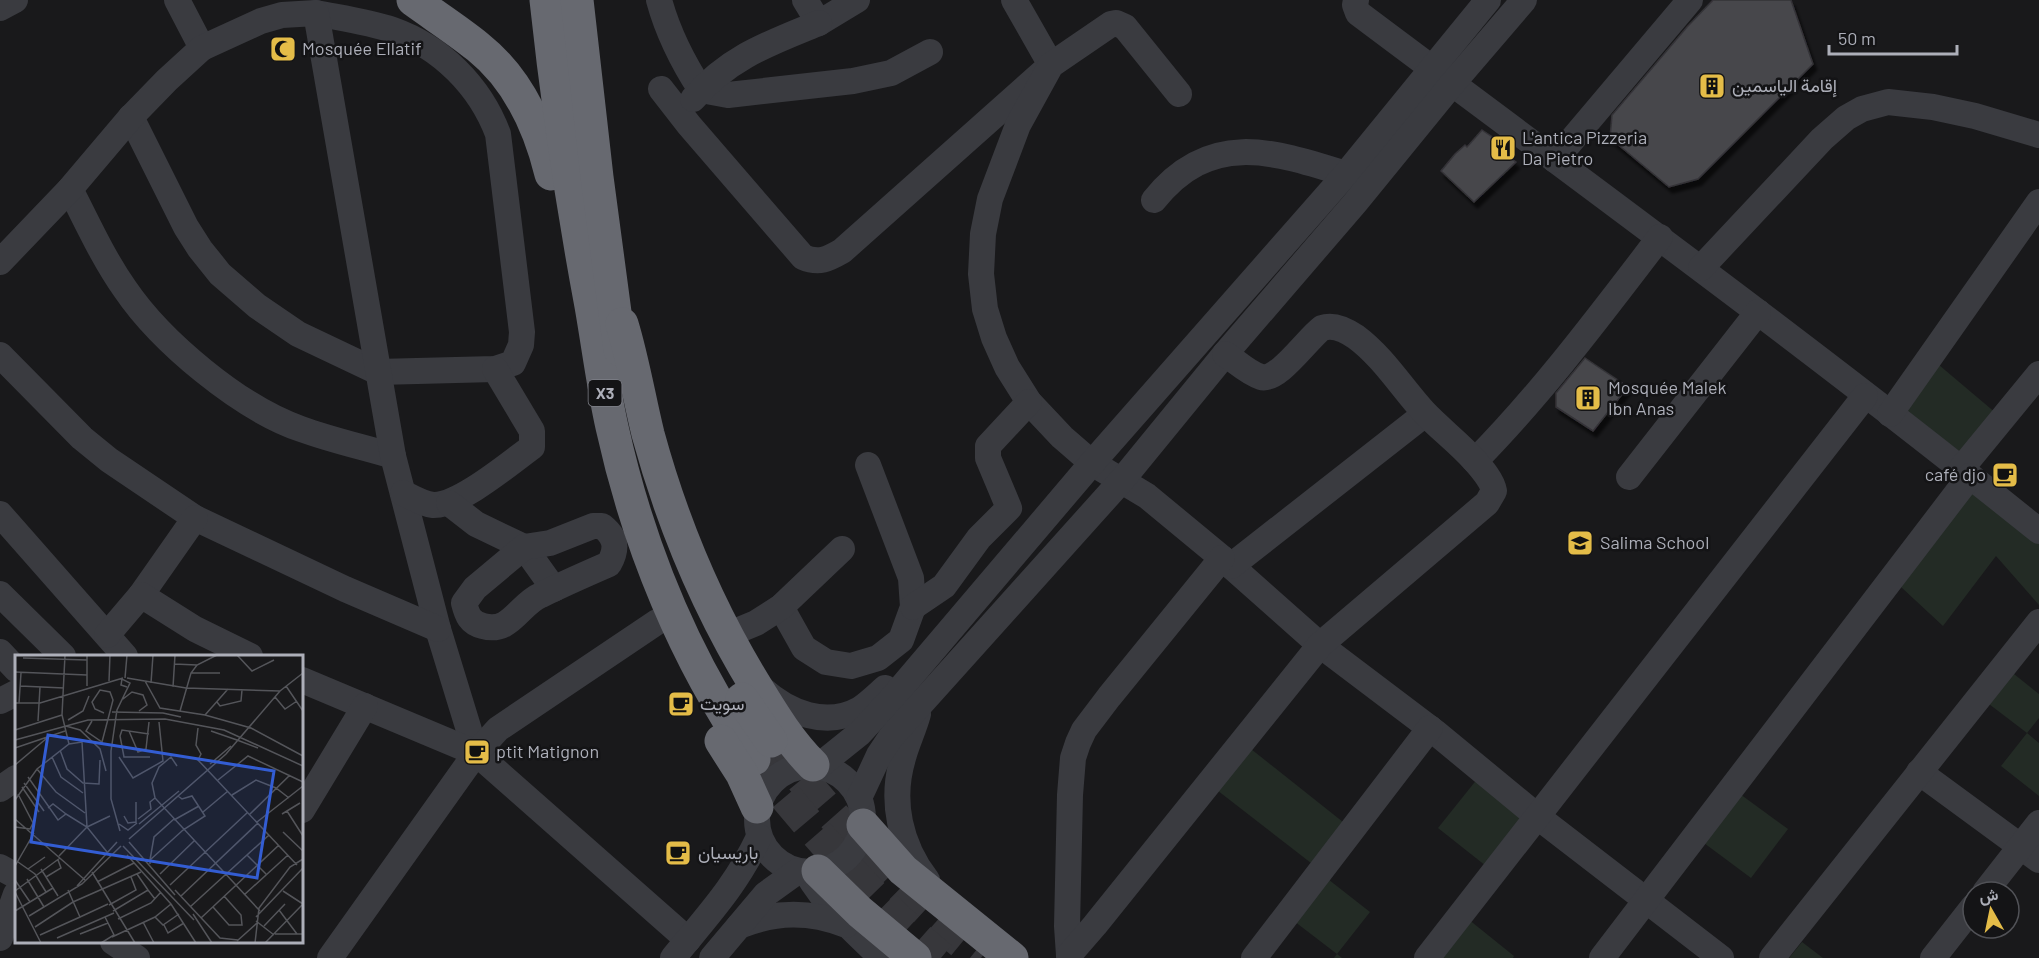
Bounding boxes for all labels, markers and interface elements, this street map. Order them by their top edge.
scale bar [1829,18,1956,56]
text: 50 m [1838,27,1876,49]
mosque icon: Mosquée Ellatif [268,34,298,64]
place label: Mosquée Ellatif [302,37,422,59]
building icon: إقامة الياسمين [1697,71,1727,101]
place label: إقامة الياسمين [1732,74,1837,98]
place label: L'antica Pizzeria Da Pietro [1522,126,1647,169]
restaurant icon: L'antica Pizzeria Da Pietro [1488,133,1518,163]
place label: Mosquée Malek Ibn Anas [1608,376,1727,419]
road number: X3 [588,380,622,406]
building icon: Mosquée Malek Ibn Anas [1573,383,1603,413]
cafe icon: café djo [1990,460,2020,490]
place label: café djo [1925,463,1986,485]
school or university icon: Salima School [1565,528,1595,558]
place label: Salima School [1600,531,1709,553]
inset map [15,655,303,943]
cafe icon: سويت [666,689,696,719]
place label: سويت [700,692,745,715]
cafe icon: ptit Matignon [462,737,492,767]
place label: ptit Matignon [496,740,599,762]
cafe icon: باريسيان [663,838,693,868]
place label: باريسيان [698,841,758,864]
north arrow [1961,880,2021,940]
text: ش [1978,884,2000,907]

